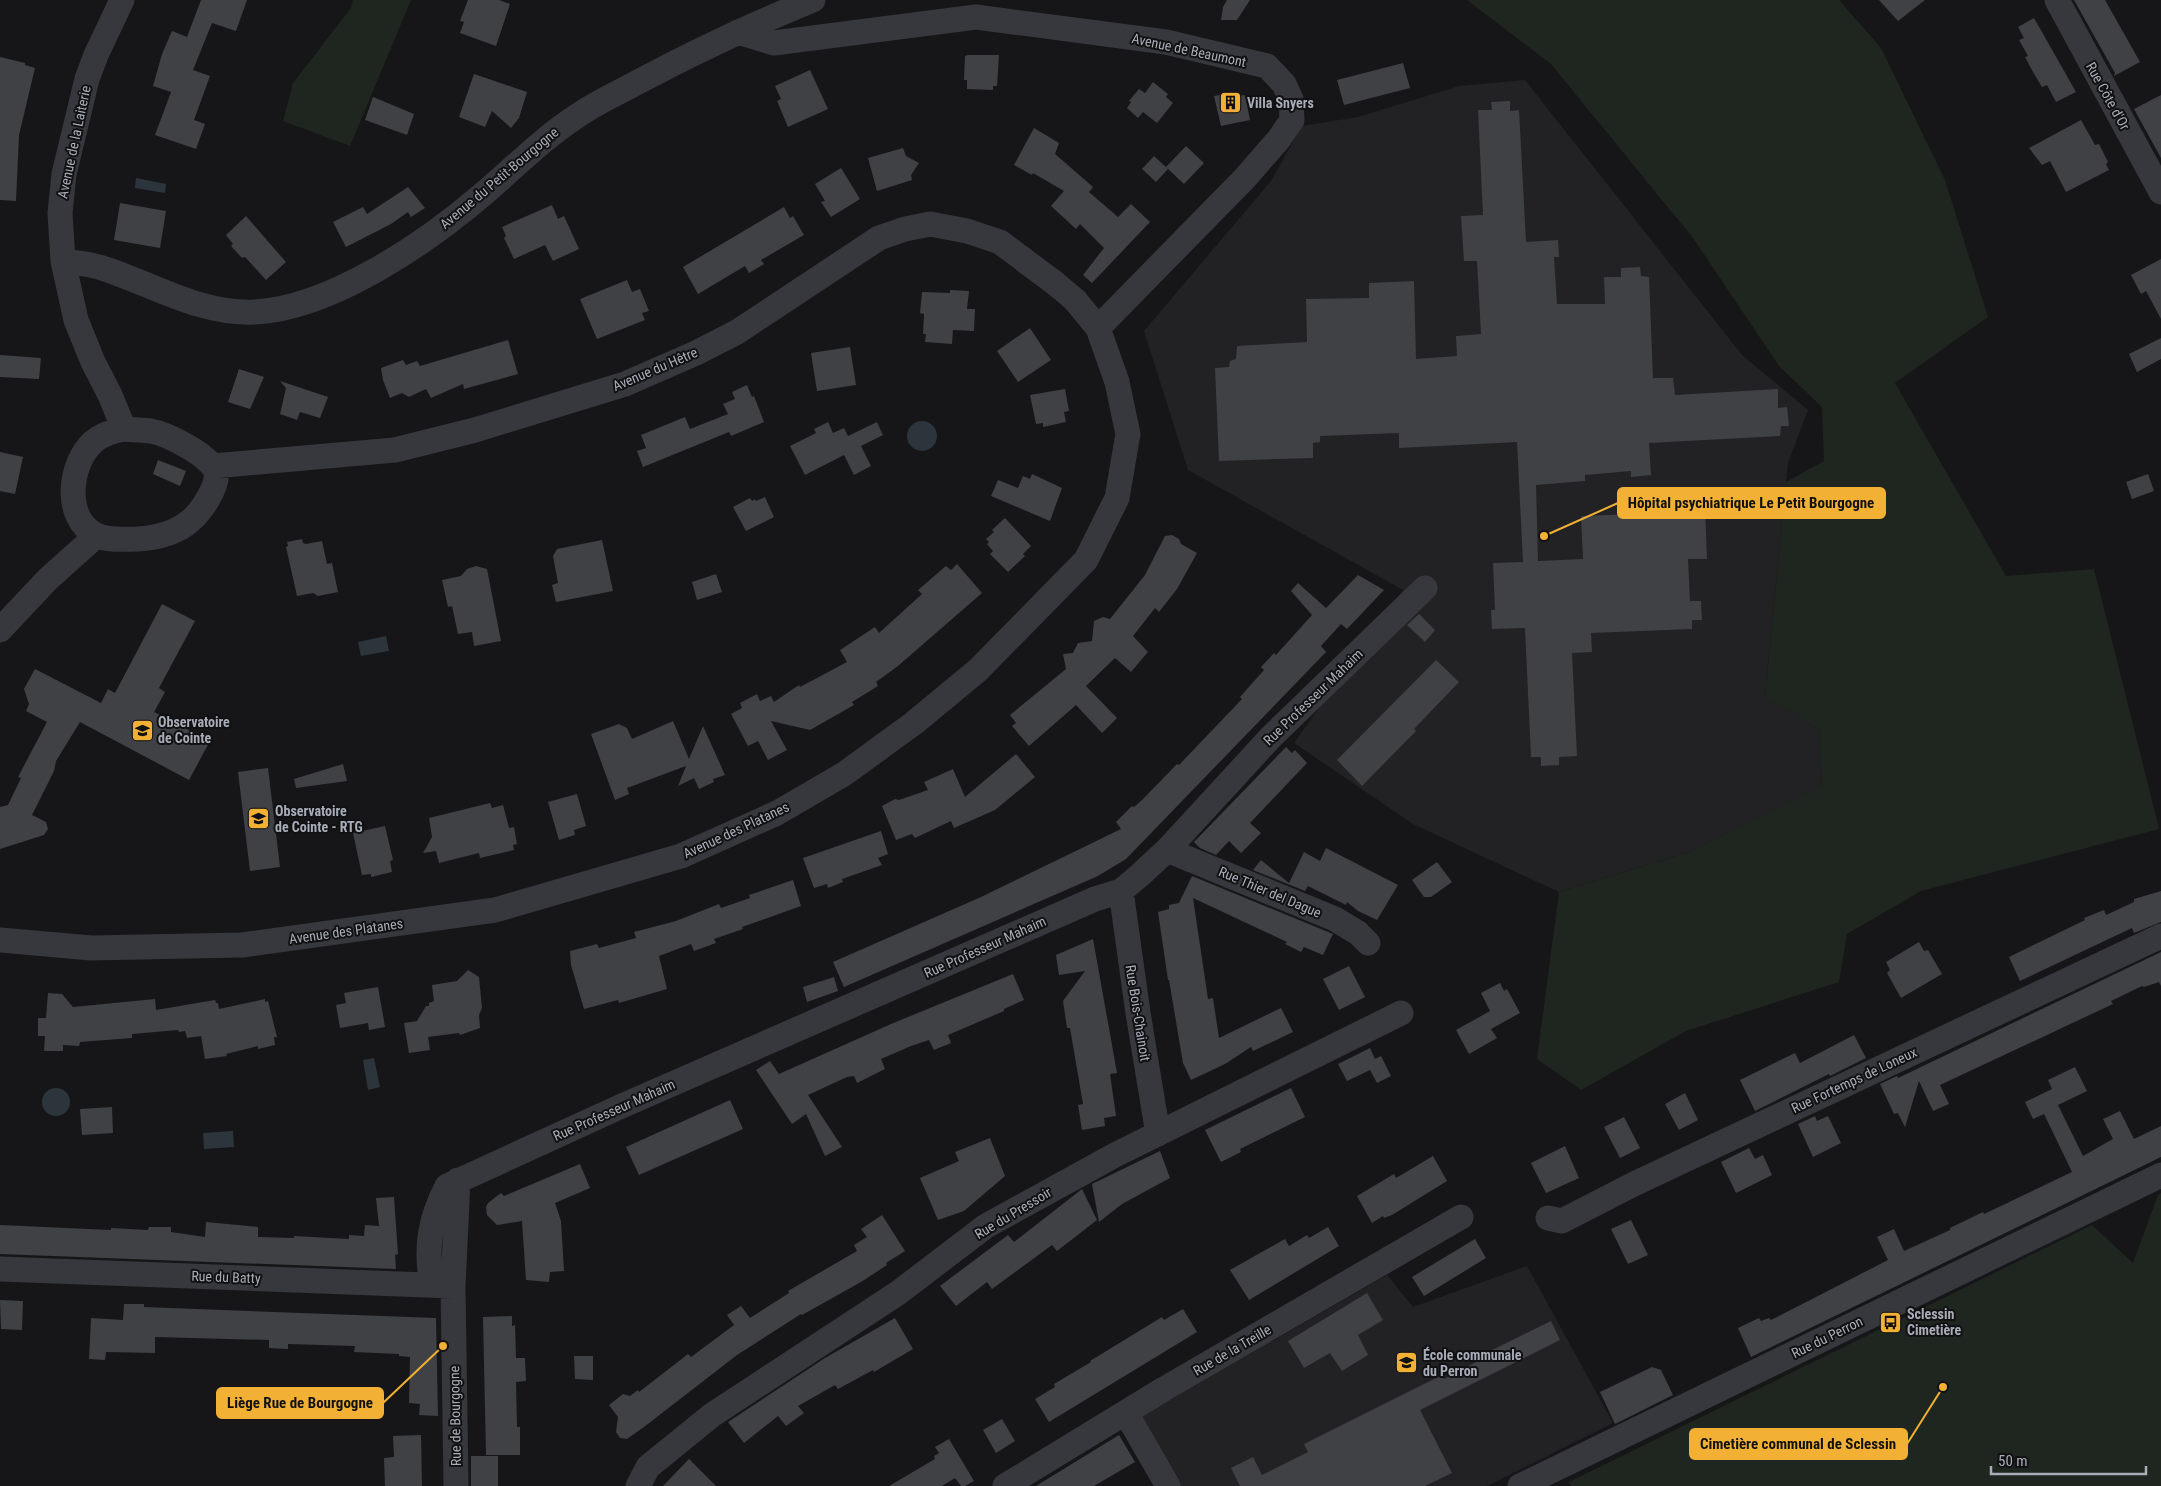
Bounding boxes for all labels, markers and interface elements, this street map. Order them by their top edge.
street label: Avenue de Beaumont [1130,30,1248,70]
street label: Rue Côte d'Or [2083,59,2133,133]
street label: Avenue de la Laiterie [54,84,94,200]
building icon: Villa Snyers [1219,91,1243,115]
place label: Villa Snyers [1247,95,1314,111]
street label: Avenue du Petit-Bourgogne [437,124,562,232]
street label: Avenue du Hêtre [610,344,700,394]
callout: Hôpital psychiatrique Le Petit Bourgogne [1618,488,1885,518]
text: Hôpital psychiatrique Le Petit Bourgogne [1628,494,1874,512]
street label: Rue Professeur Mahaim [1260,645,1366,749]
place label: Observatoire de Cointe [158,714,230,746]
school or university icon: Observatoire de Cointe [130,718,154,742]
street label: Avenue des Platanes [681,798,791,862]
place label: Observatoire de Cointe - RTG [275,803,363,835]
school or university icon: Observatoire de Cointe - RTG [247,807,271,831]
street label: Rue Thier del Dague [1216,863,1324,921]
street label: Rue Professeur Mahaim [922,913,1048,981]
street label: Avenue des Platanes [288,915,404,947]
street label: Rue Bois-Chainoit [1122,964,1154,1062]
street label: Rue Fortemps de Loneux [1789,1044,1919,1116]
street label: Rue Professeur Mahaim [551,1076,677,1144]
street label: Rue du Pressoir [972,1184,1054,1242]
street label: Rue du Batty [191,1268,261,1286]
place label: Sclessin Cimetière [1907,1306,1962,1338]
bus stop icon: Sclessin Cimetière [1879,1310,1903,1334]
street label: Rue du Perron [1789,1313,1865,1361]
street label: Rue de la Treille [1190,1321,1274,1379]
place label: École communale du Perron [1423,1346,1522,1379]
school or university icon: École communale du Perron [1395,1351,1419,1375]
street label: Rue de Bourgogne [446,1365,464,1466]
callout: Liège Rue de Bourgogne [217,1388,383,1418]
text: Liège Rue de Bourgogne [227,1394,373,1412]
callout: Cimetière communal de Sclessin [1690,1429,1907,1459]
text: Cimetière communal de Sclessin [1700,1435,1896,1453]
scale bar [1991,1444,2146,1476]
text: 50 m [1998,1452,2028,1470]

